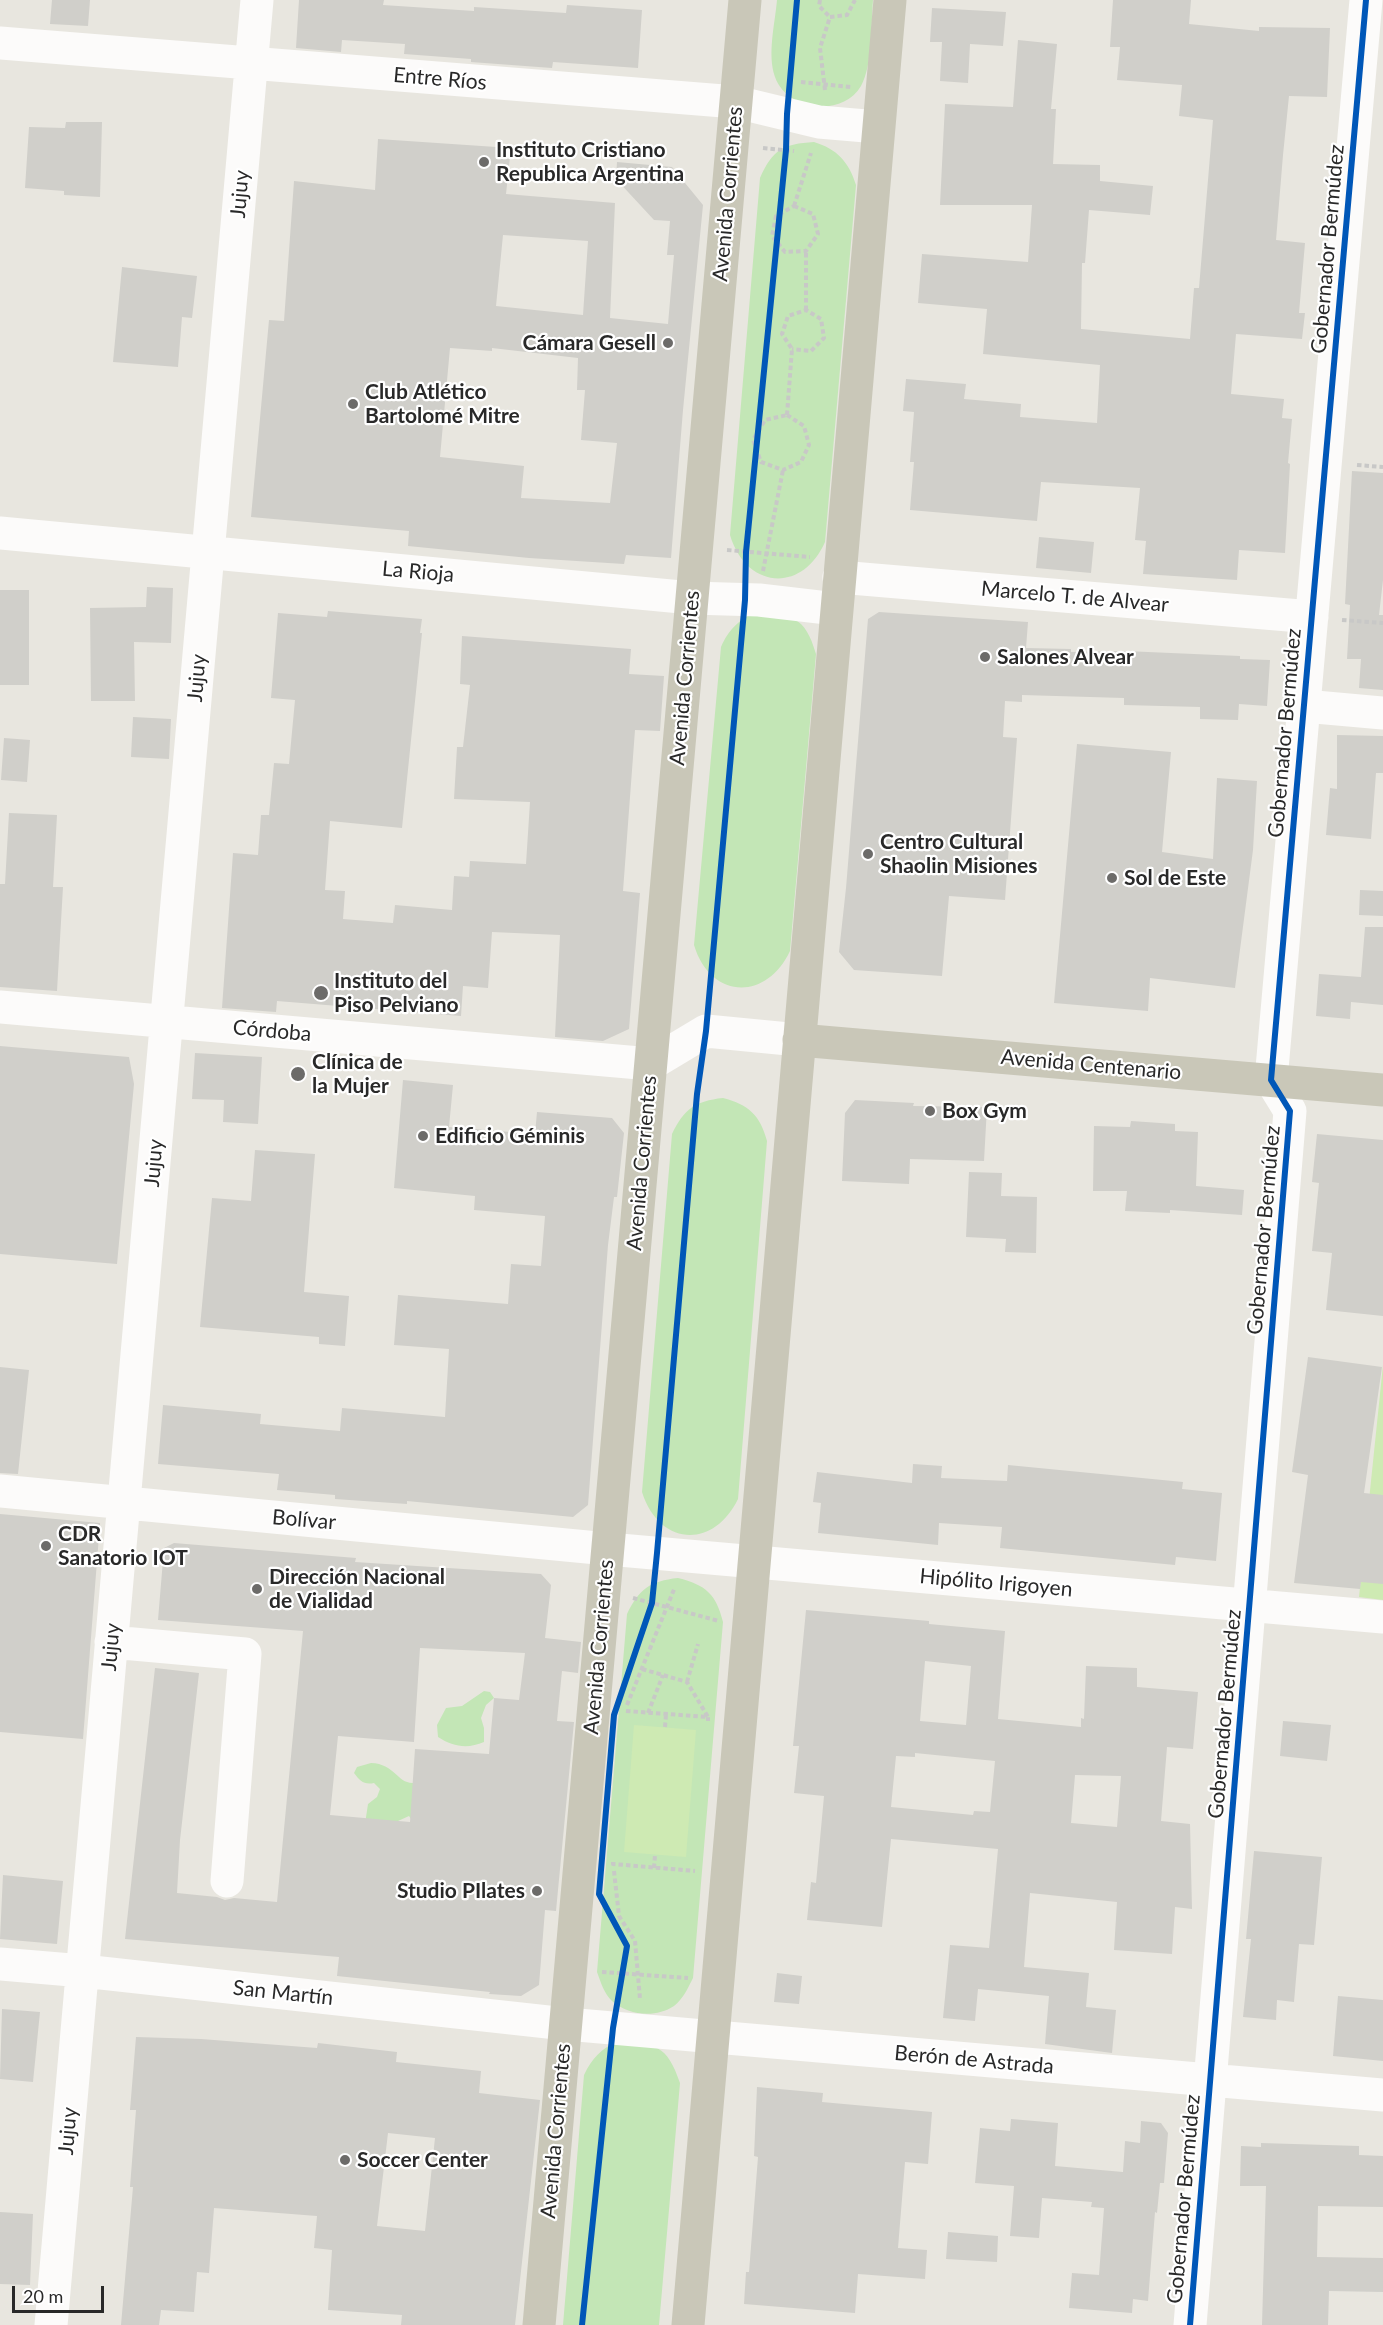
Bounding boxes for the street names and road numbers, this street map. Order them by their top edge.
street label: Entre Ríos [392,62,488,96]
street label: Avenida Corrientes [708,105,748,283]
street label: Gobernador Bermúdez [1306,143,1350,355]
street label: Jujuy [225,169,255,219]
street label: La Rioja [381,556,455,588]
street label: Marcelo T. de Alvear [980,576,1170,618]
street label: Avenida Corrientes [665,589,705,767]
street label: Gobernador Bermúdez [1263,627,1307,839]
street label: Jujuy [182,653,212,703]
street label: Córdoba [232,1015,312,1047]
street label: Avenida Centenario [1000,1045,1182,1085]
street label: Avenida Corrientes [622,1074,662,1252]
street label: Gobernador Bermúdez [1242,1124,1286,1336]
street label: Jujuy [139,1138,169,1188]
street label: Bolívar [271,1505,337,1535]
street label: Avenida Corrientes [579,1558,619,1736]
street label: Hipólito Irigoyen [918,1564,1074,1602]
street label: Gobernador Bermúdez [1203,1608,1247,1820]
street label: Jujuy [96,1622,126,1672]
street label: San Martín [232,1975,334,2011]
street label: Berón de Astrada [893,2040,1055,2080]
street label: Avenida Corrientes [536,2042,576,2220]
street label: Gobernador Bermúdez [1162,2093,1206,2305]
street label: Jujuy [53,2106,83,2156]

